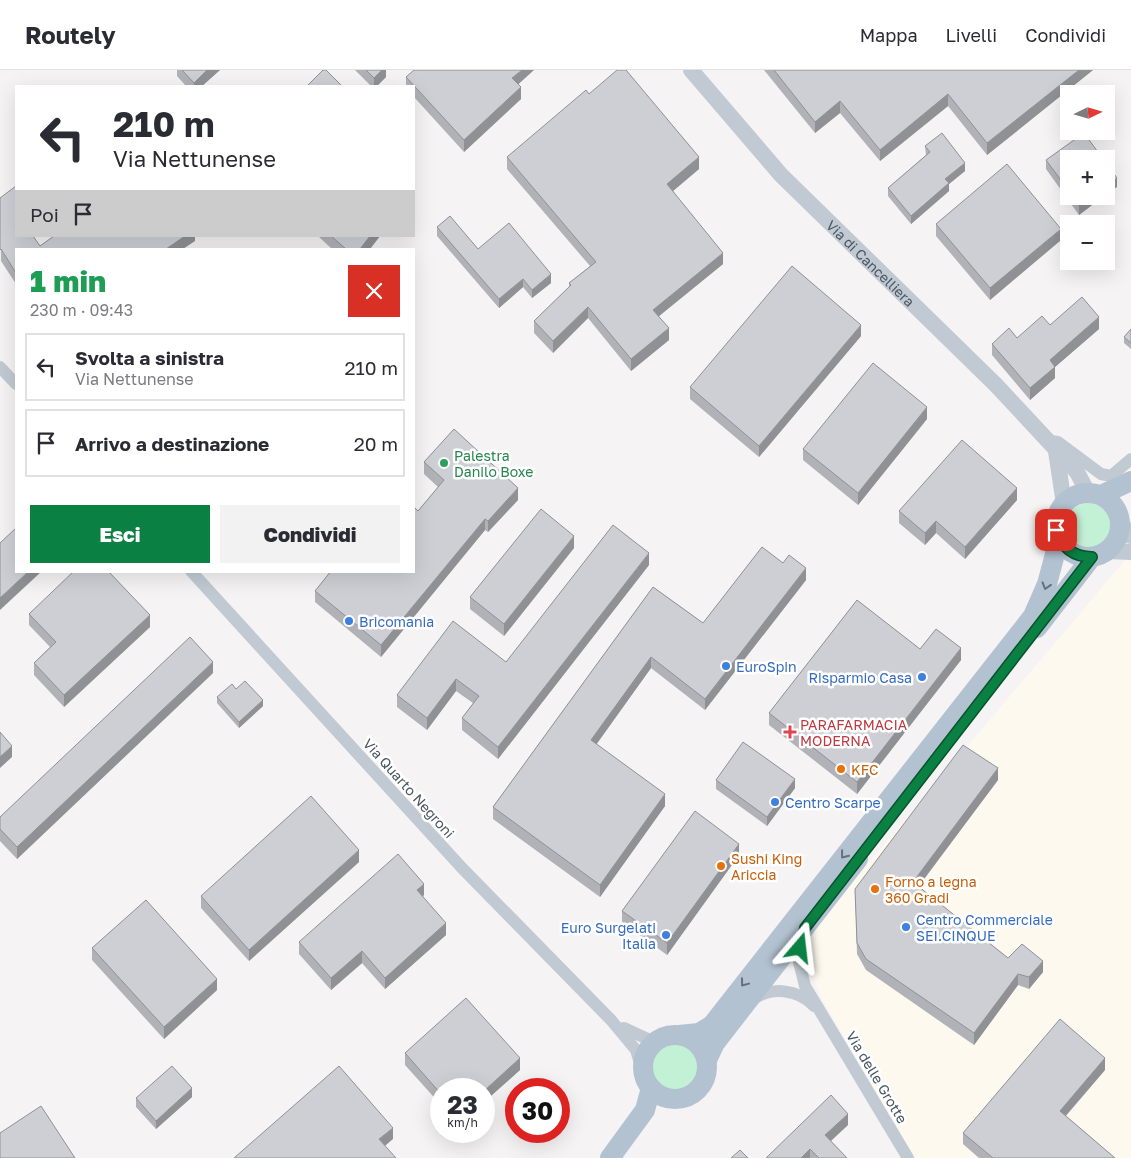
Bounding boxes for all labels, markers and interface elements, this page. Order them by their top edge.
text: Routely [25,20,116,49]
text: Mappa [860,24,918,46]
text: Livelli [946,24,997,46]
text: Condividi [1025,24,1106,46]
north arrow [1060,85,1115,140]
map controls [1060,85,1115,270]
text: 210 m [113,103,215,145]
icon: left [30,105,95,170]
text: Via Nettunense [113,145,276,172]
button: + [1060,150,1115,205]
icon: arrive [69,200,97,228]
text: Poi [30,203,59,226]
button: − [1060,215,1115,270]
street label: Via di Cancelliera [823,216,919,310]
text: 1 min [30,263,106,299]
button: close [348,265,400,317]
text: 230 m · 09:43 [30,300,133,320]
text: Svolta a sinistra [75,346,224,369]
icon: left [32,353,60,381]
text: 210 m [344,356,398,379]
text: Via Nettunense [75,369,194,389]
icon: arrive [32,429,60,457]
text: Arrivo a destinazione [75,432,269,455]
text: 20 m [354,432,398,455]
place label: Palestra Danilo Boxe [454,447,533,480]
marker: Palestra Danilo Boxe [438,457,450,469]
button: Esci [30,505,210,563]
button: Condividi [220,505,400,563]
pin [1035,509,1077,551]
icon: arrive [1042,516,1070,544]
one-way arrow [1041,581,1051,590]
place label: Bricomania [359,613,434,630]
marker: Bricomania [343,615,355,627]
place label: EuroSpin [736,658,797,675]
marker: EuroSpin [720,660,732,672]
place label: Risparmio Casa [809,669,912,686]
marker: Risparmio Casa [916,671,928,683]
place label: PARAFARMACIA MODERNA [800,716,908,749]
marker: PARAFARMACIA MODERNA [784,726,796,738]
street label: Via Quarto Negroni [360,735,458,841]
place label: KFC [851,761,878,778]
marker: KFC [835,763,847,775]
place label: Centro Scarpe [785,794,881,811]
marker: Centro Scarpe [769,796,781,808]
one-way arrow [841,849,849,858]
place label: Sushi King Ariccia [731,850,802,883]
marker: Sushi King Ariccia [715,860,727,872]
place label: Forno a legna 360 Gradi [885,873,977,906]
marker: Forno a legna 360 Gradi [869,883,881,895]
place label: Centro Commerciale SEI.CINQUE [916,911,1053,944]
place label: Euro Surgelati Italia [561,919,656,952]
position arrow [773,921,825,973]
marker: Centro Commerciale SEI.CINQUE [900,921,912,933]
marker: Euro Surgelati Italia [660,929,672,941]
one-way arrow [741,977,750,987]
street label: Via delle Grotte [843,1028,911,1126]
speed limit sign: 30 [505,1078,570,1143]
text: 23 [447,1089,478,1120]
text: km/h [447,1115,478,1130]

